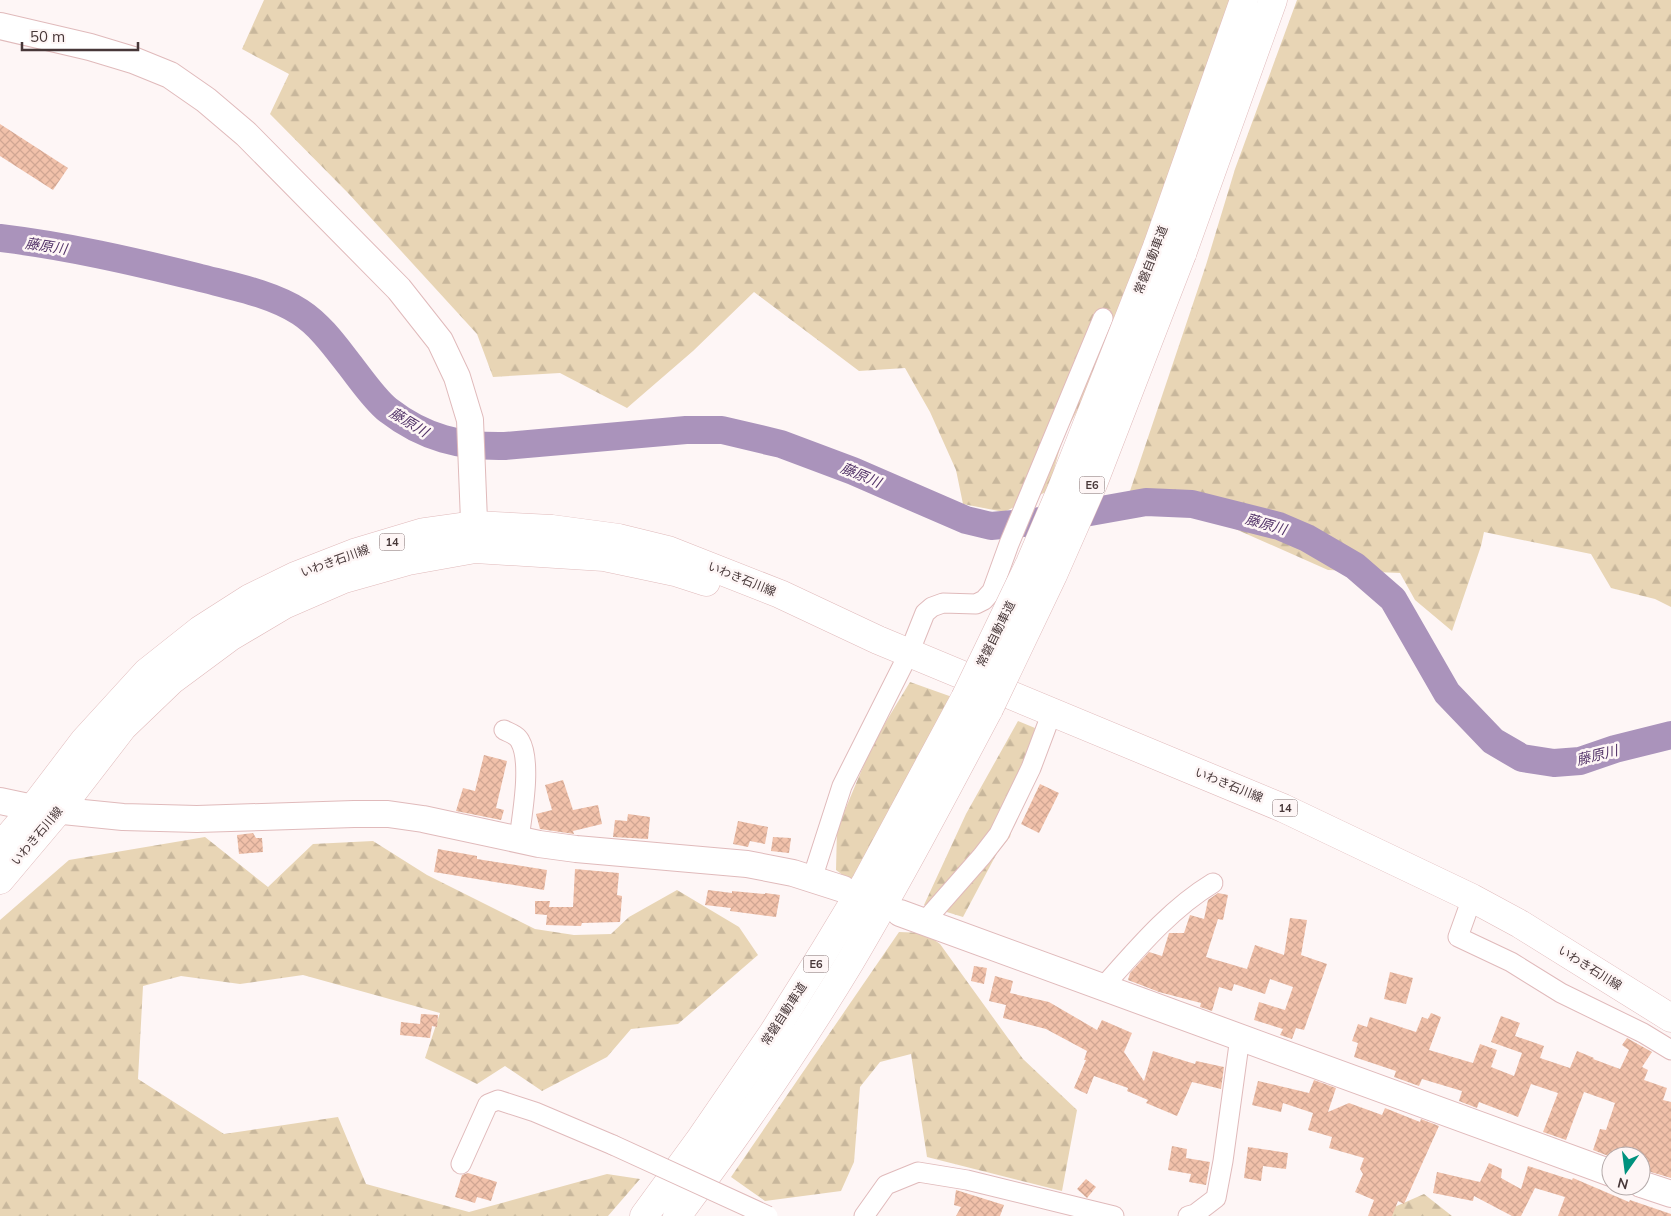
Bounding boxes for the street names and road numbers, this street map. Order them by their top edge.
street label: 常磐自動車道 [1131,224,1170,296]
road number: E6 [1080,476,1104,494]
road number: 14 [380,534,404,550]
street label: いわき石川線 [298,541,371,580]
street label: いわき石川線 [706,558,778,599]
street label: 常磐自動車道 [973,598,1018,669]
street label: いわき石川線 [1193,764,1265,805]
road number: 14 [1272,800,1298,816]
street label: いわき石川線 [8,803,66,868]
street label: いわき石川線 [1556,942,1625,993]
road number: E6 [804,956,828,972]
street label: 常磐自動車道 [758,979,809,1048]

